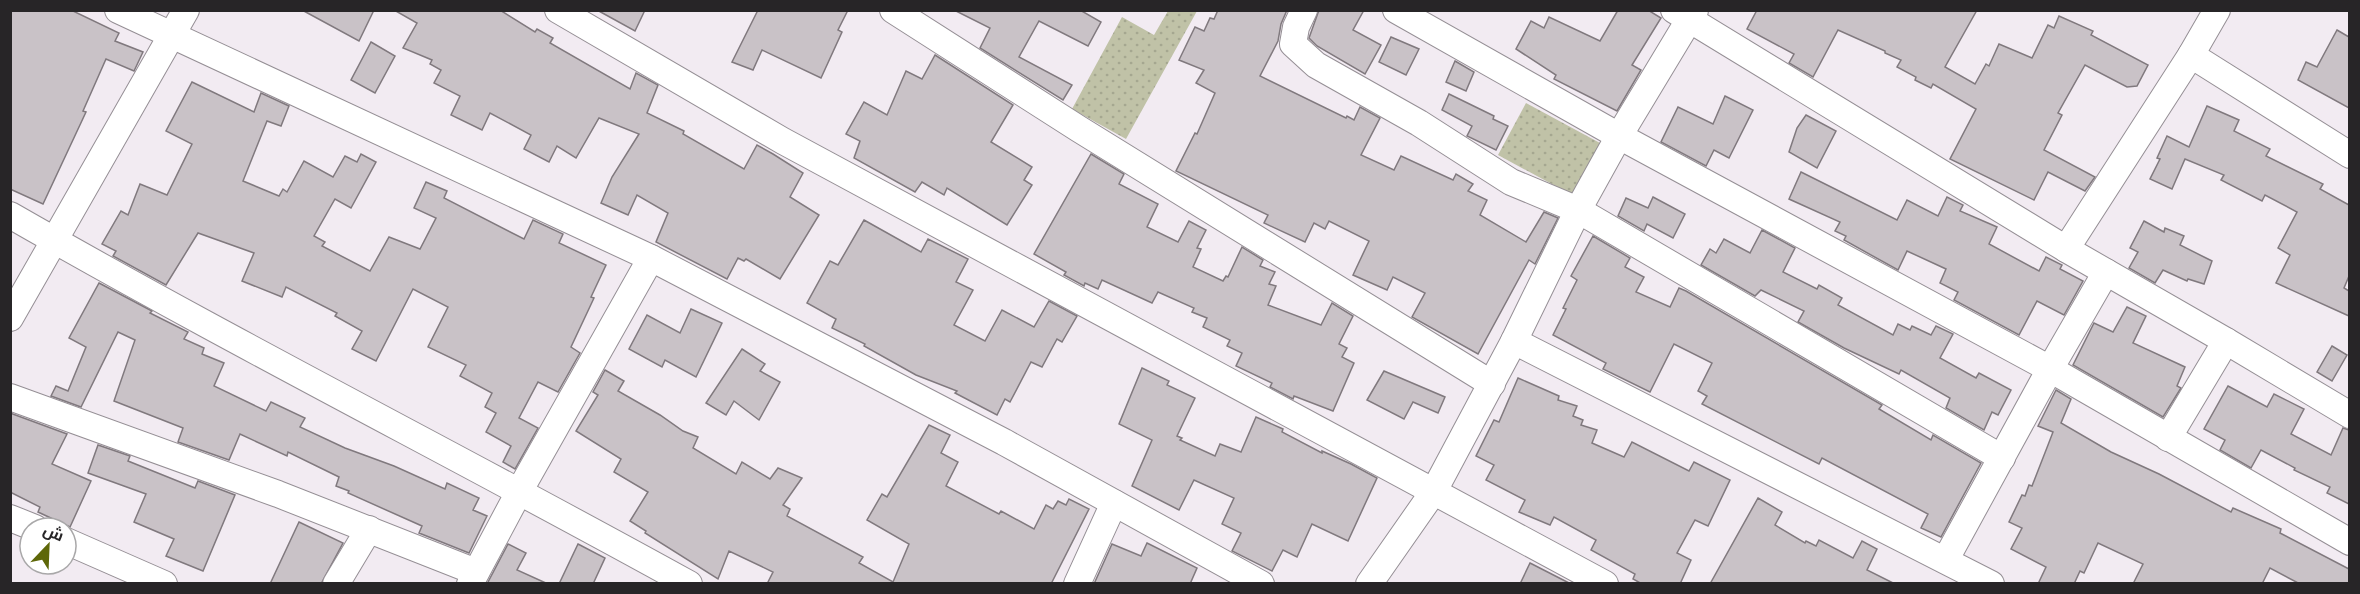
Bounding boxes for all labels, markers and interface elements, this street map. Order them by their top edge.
north arrow [18,516,78,576]
text: ش [41,520,67,545]

